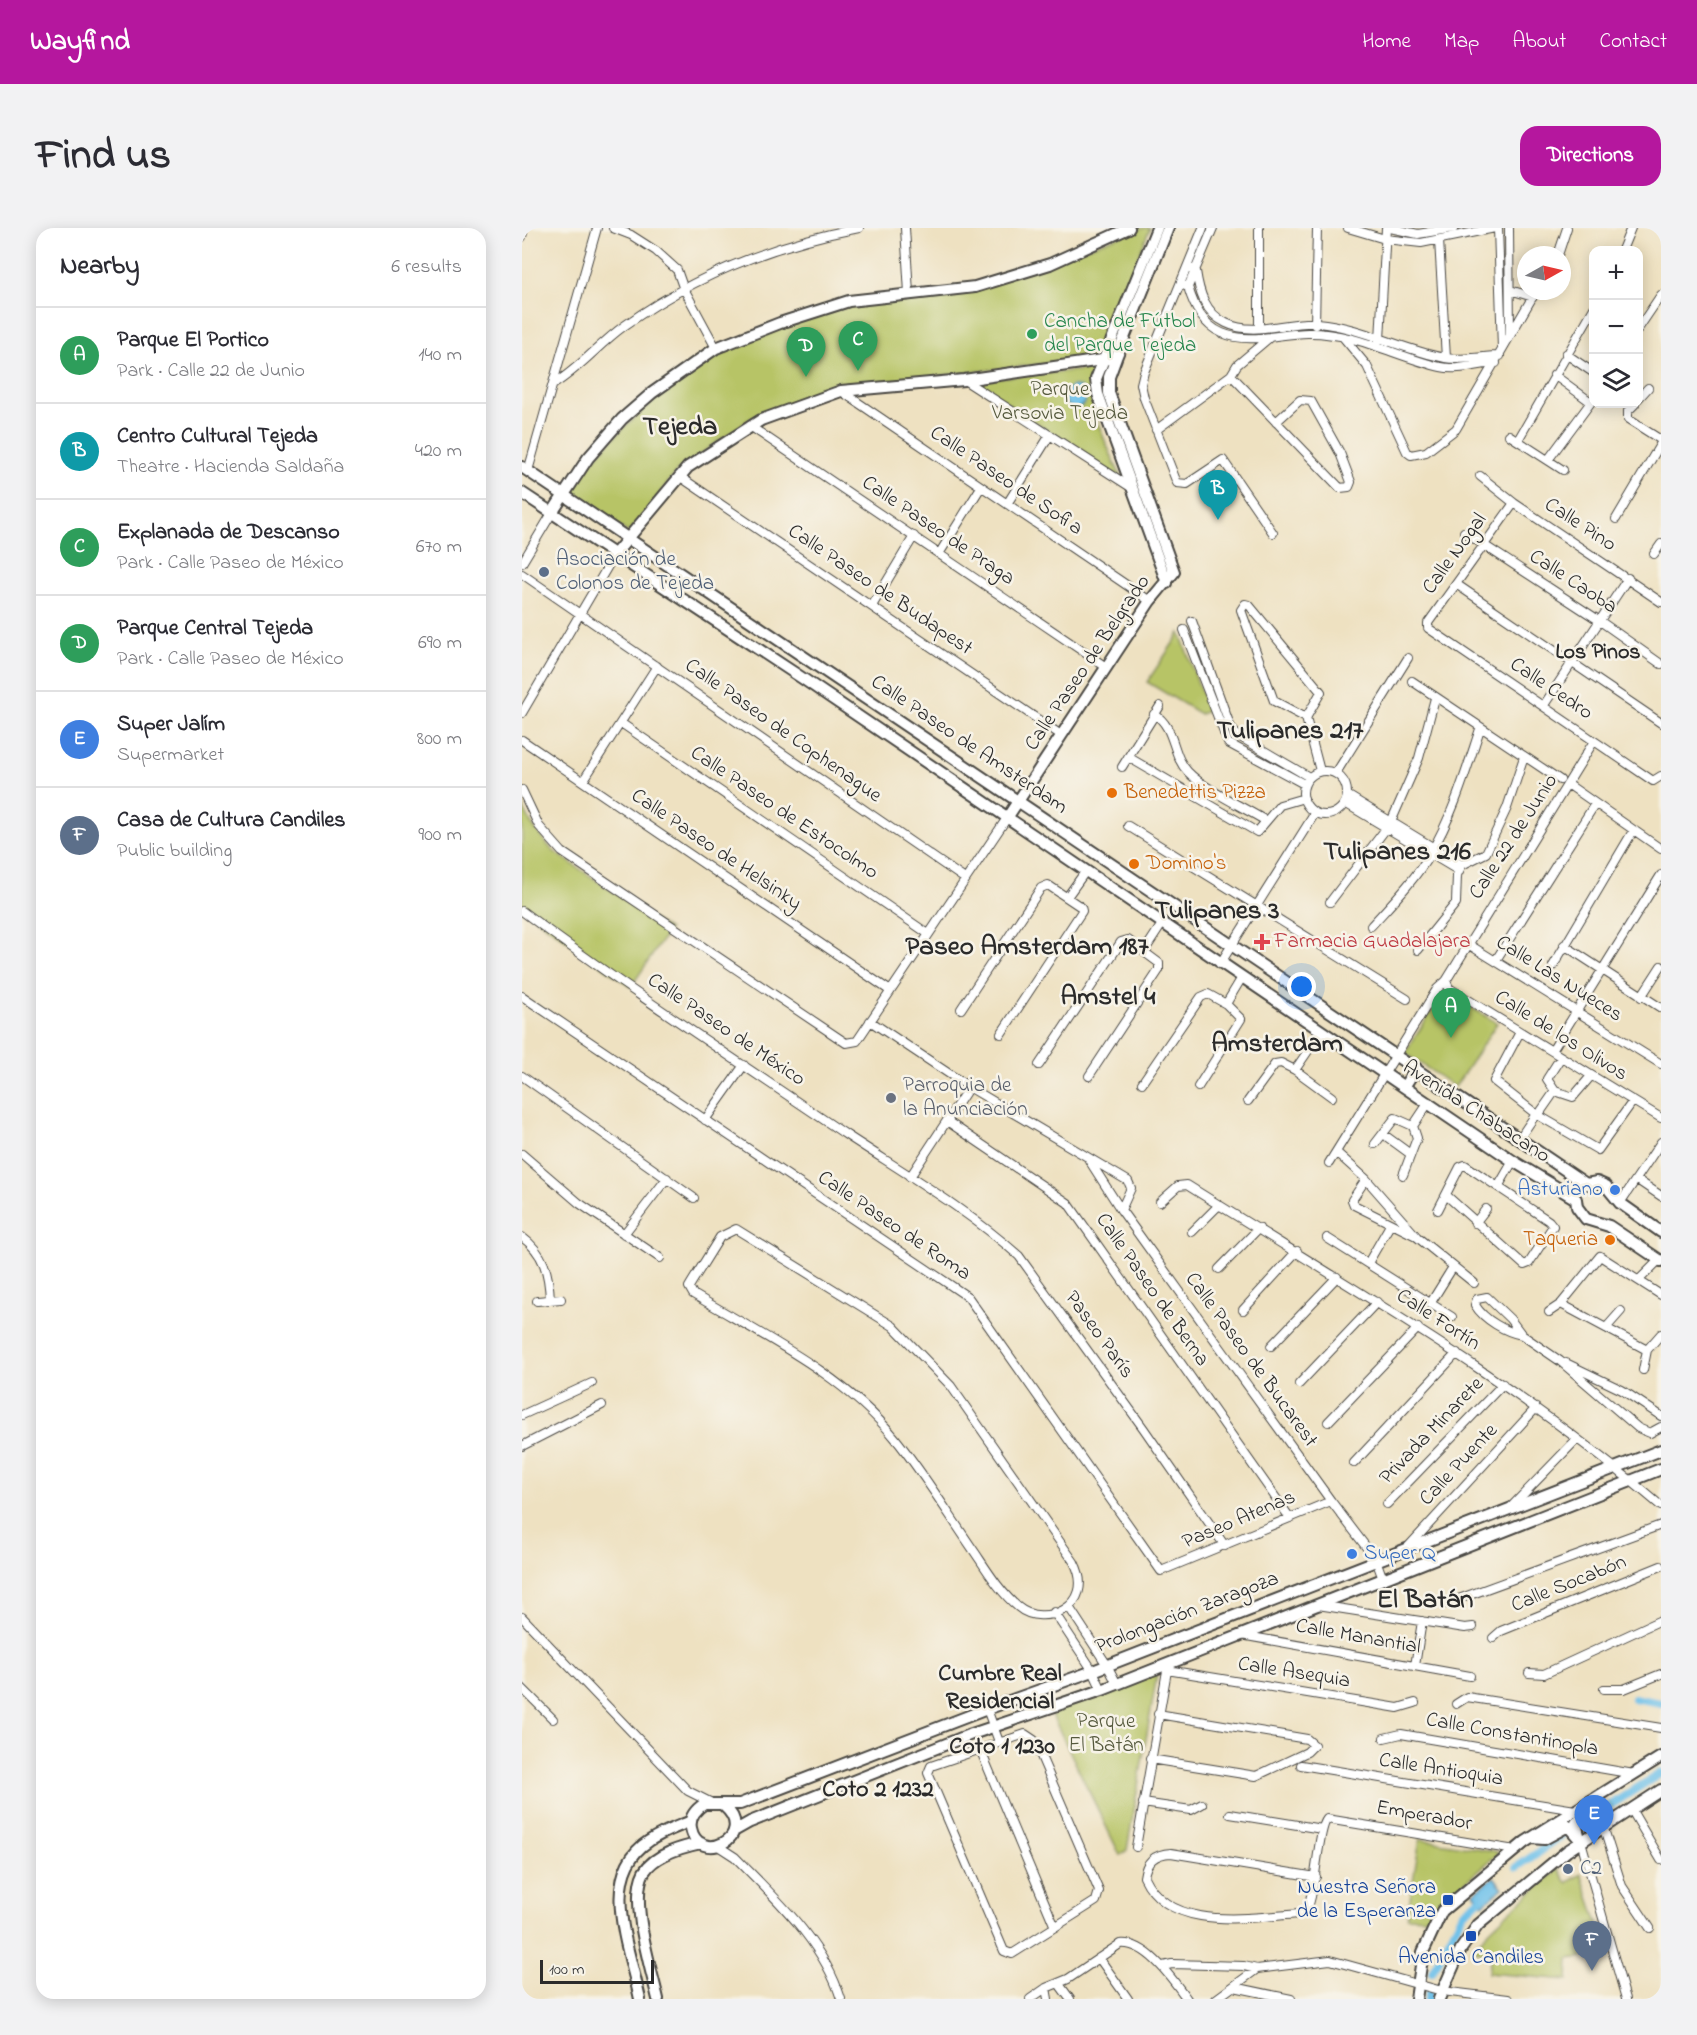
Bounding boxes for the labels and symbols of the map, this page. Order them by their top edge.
north arrow [1517,246,1571,300]
place label: Cancha de Fútbol del Parque Tejeda [1044,307,1196,361]
pin: C [838,322,878,371]
marker: Cancha de Fútbol del Parque Tejeda [1025,327,1039,341]
pin: D [786,328,826,377]
park label: Parque Varsovia Tejeda [991,375,1128,429]
district label: Tejeda [643,408,717,447]
street label: Calle Paseo de Sofia [923,419,1089,543]
street label: Calle Paseo de Praga [854,468,1021,595]
pin: B [1198,470,1238,520]
street label: Calle Pino [1538,490,1622,560]
street label: Calle Nogal [1415,507,1496,602]
street label: Calle Paseo de Budapest [782,517,978,663]
street label: Calle Caoba [1523,542,1623,622]
place label: Asociación de Colonos de Tejeda [556,545,714,599]
marker: Asociación de Colonos de Tejeda [537,565,551,579]
street label: Calle Paseo de Belgrado [1018,569,1160,758]
district label: Los Pinos [1555,637,1641,669]
street label: Calle Cedro [1503,650,1599,728]
street label: Calle Paseo de Cophenague [677,651,888,813]
street label: Calle Paseo de Amsterdam [864,668,1074,822]
district label: Tulipanes 217 [1217,712,1364,751]
street label: Calle Paseo de Estocolmo [684,739,884,887]
street label: Calle 22 de Junio [1462,768,1566,906]
place label: Benedettis Pizza [1123,778,1266,808]
street label: Calle Paseo de Helsinky [623,782,807,920]
marker: Benedettis Pizza [1105,786,1119,800]
district label: Tulipanes 216 [1323,833,1471,872]
place label: Domino's [1145,849,1227,879]
marker: Domino's [1127,857,1141,871]
district label: Tulipanes 3 [1155,892,1279,931]
place label: Farmacia Guadalajara [1273,927,1471,957]
district label: Paseo Amsterdam 187 [905,928,1150,967]
street label: Calle Las Nueces [1490,928,1628,1030]
marker: Farmacia Guadalajara [1255,935,1269,949]
street label: Calle Paseo de México [641,966,811,1094]
your location [1287,972,1316,1001]
district label: Amstel 4 [1061,978,1156,1017]
street label: Calle de los Olivos [1488,983,1634,1089]
pin: A [1432,988,1470,1038]
district label: Amsterdam [1211,1025,1343,1064]
street label: Avenida Chabacano [1396,1053,1556,1171]
place label: Parroquia de la Anunciación [903,1071,1028,1125]
marker: Parroquia de la Anunciación [884,1091,898,1105]
street label: Calle Paseo de Roma [811,1163,977,1289]
place label: Asturiano [1517,1175,1603,1205]
marker: Asturiano [1608,1183,1622,1197]
street label: Calle Paseo de Berna [1088,1207,1216,1373]
place label: Taqueria [1523,1225,1598,1255]
marker: Taqueria [1603,1233,1617,1247]
street label: Calle Paseo de Bucarest [1177,1266,1325,1454]
street label: Calle Fortín [1390,1282,1486,1358]
street label: Paseo París [1057,1285,1141,1385]
street label: Privada Minarete [1373,1370,1492,1492]
street label: Calle Puente [1413,1416,1506,1513]
street label: Paseo Atenas [1178,1483,1300,1557]
place label: Super Q [1364,1539,1436,1569]
marker: Super Q [1345,1547,1359,1561]
street label: Calle Socabón [1507,1547,1631,1621]
street label: Prolongación Zaragoza [1091,1564,1284,1664]
district label: El Batán [1377,1581,1473,1620]
street label: Calle Manantial [1293,1611,1423,1663]
street label: Calle Asequia [1236,1649,1352,1697]
district label: Cumbre Real Residencial [938,1657,1062,1720]
street label: Calle Constantinopla [1423,1705,1601,1765]
park label: Parque El Batán [1068,1707,1144,1761]
district label: Coto 1 1230 [949,1730,1055,1765]
street label: Calle Antioquia [1377,1745,1505,1795]
district label: Coto 2 1232 [822,1773,934,1808]
street label: Emperador [1374,1793,1475,1839]
pin: E [1574,1796,1614,1845]
place label: C2 [1580,1854,1602,1884]
marker: C2 [1561,1862,1575,1876]
place label: Nuestra Señora de la Esperanza [1297,1873,1436,1927]
marker: Nuestra Señora de la Esperanza [1441,1893,1455,1907]
pin: F [1572,1922,1612,1971]
marker: Avenida Candiles [1464,1929,1478,1943]
place label: Avenida Candiles [1398,1943,1544,1973]
scale bar [540,1957,654,1984]

